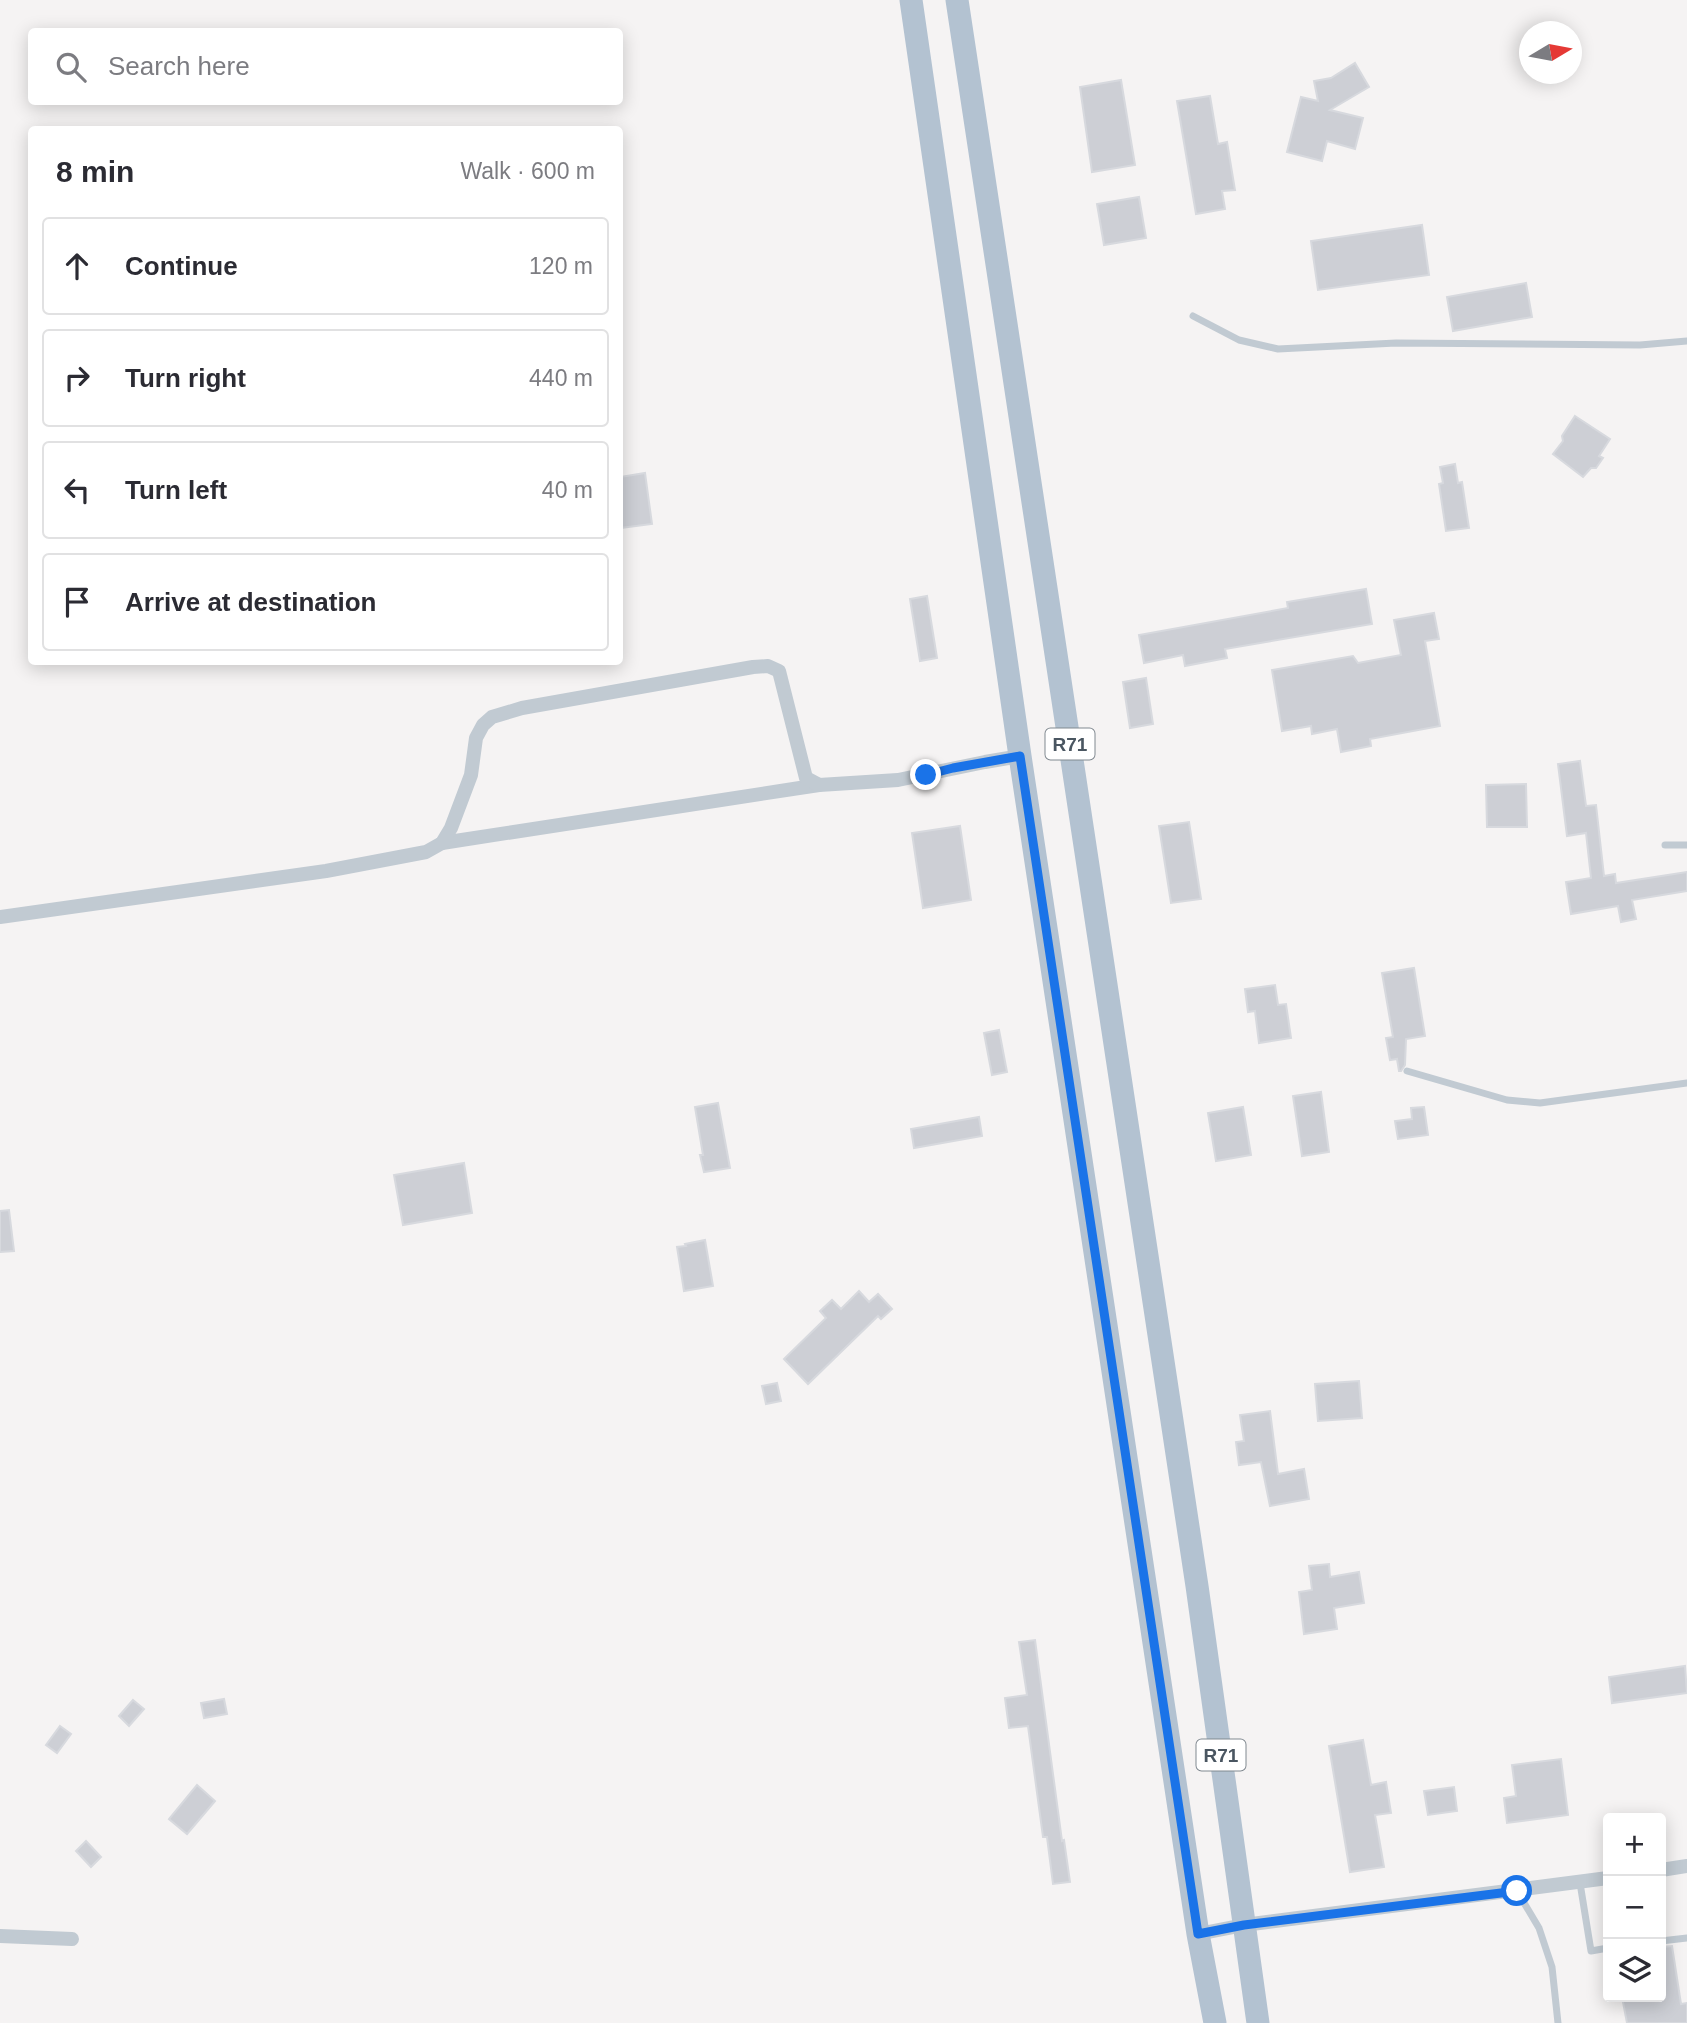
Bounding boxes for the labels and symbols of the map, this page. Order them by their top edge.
north arrow [1519,21,1582,84]
road number: R71 [1046,729,1094,760]
route end [910,759,941,790]
road number: R71 [1196,1740,1246,1770]
route start [1501,1875,1532,1906]

